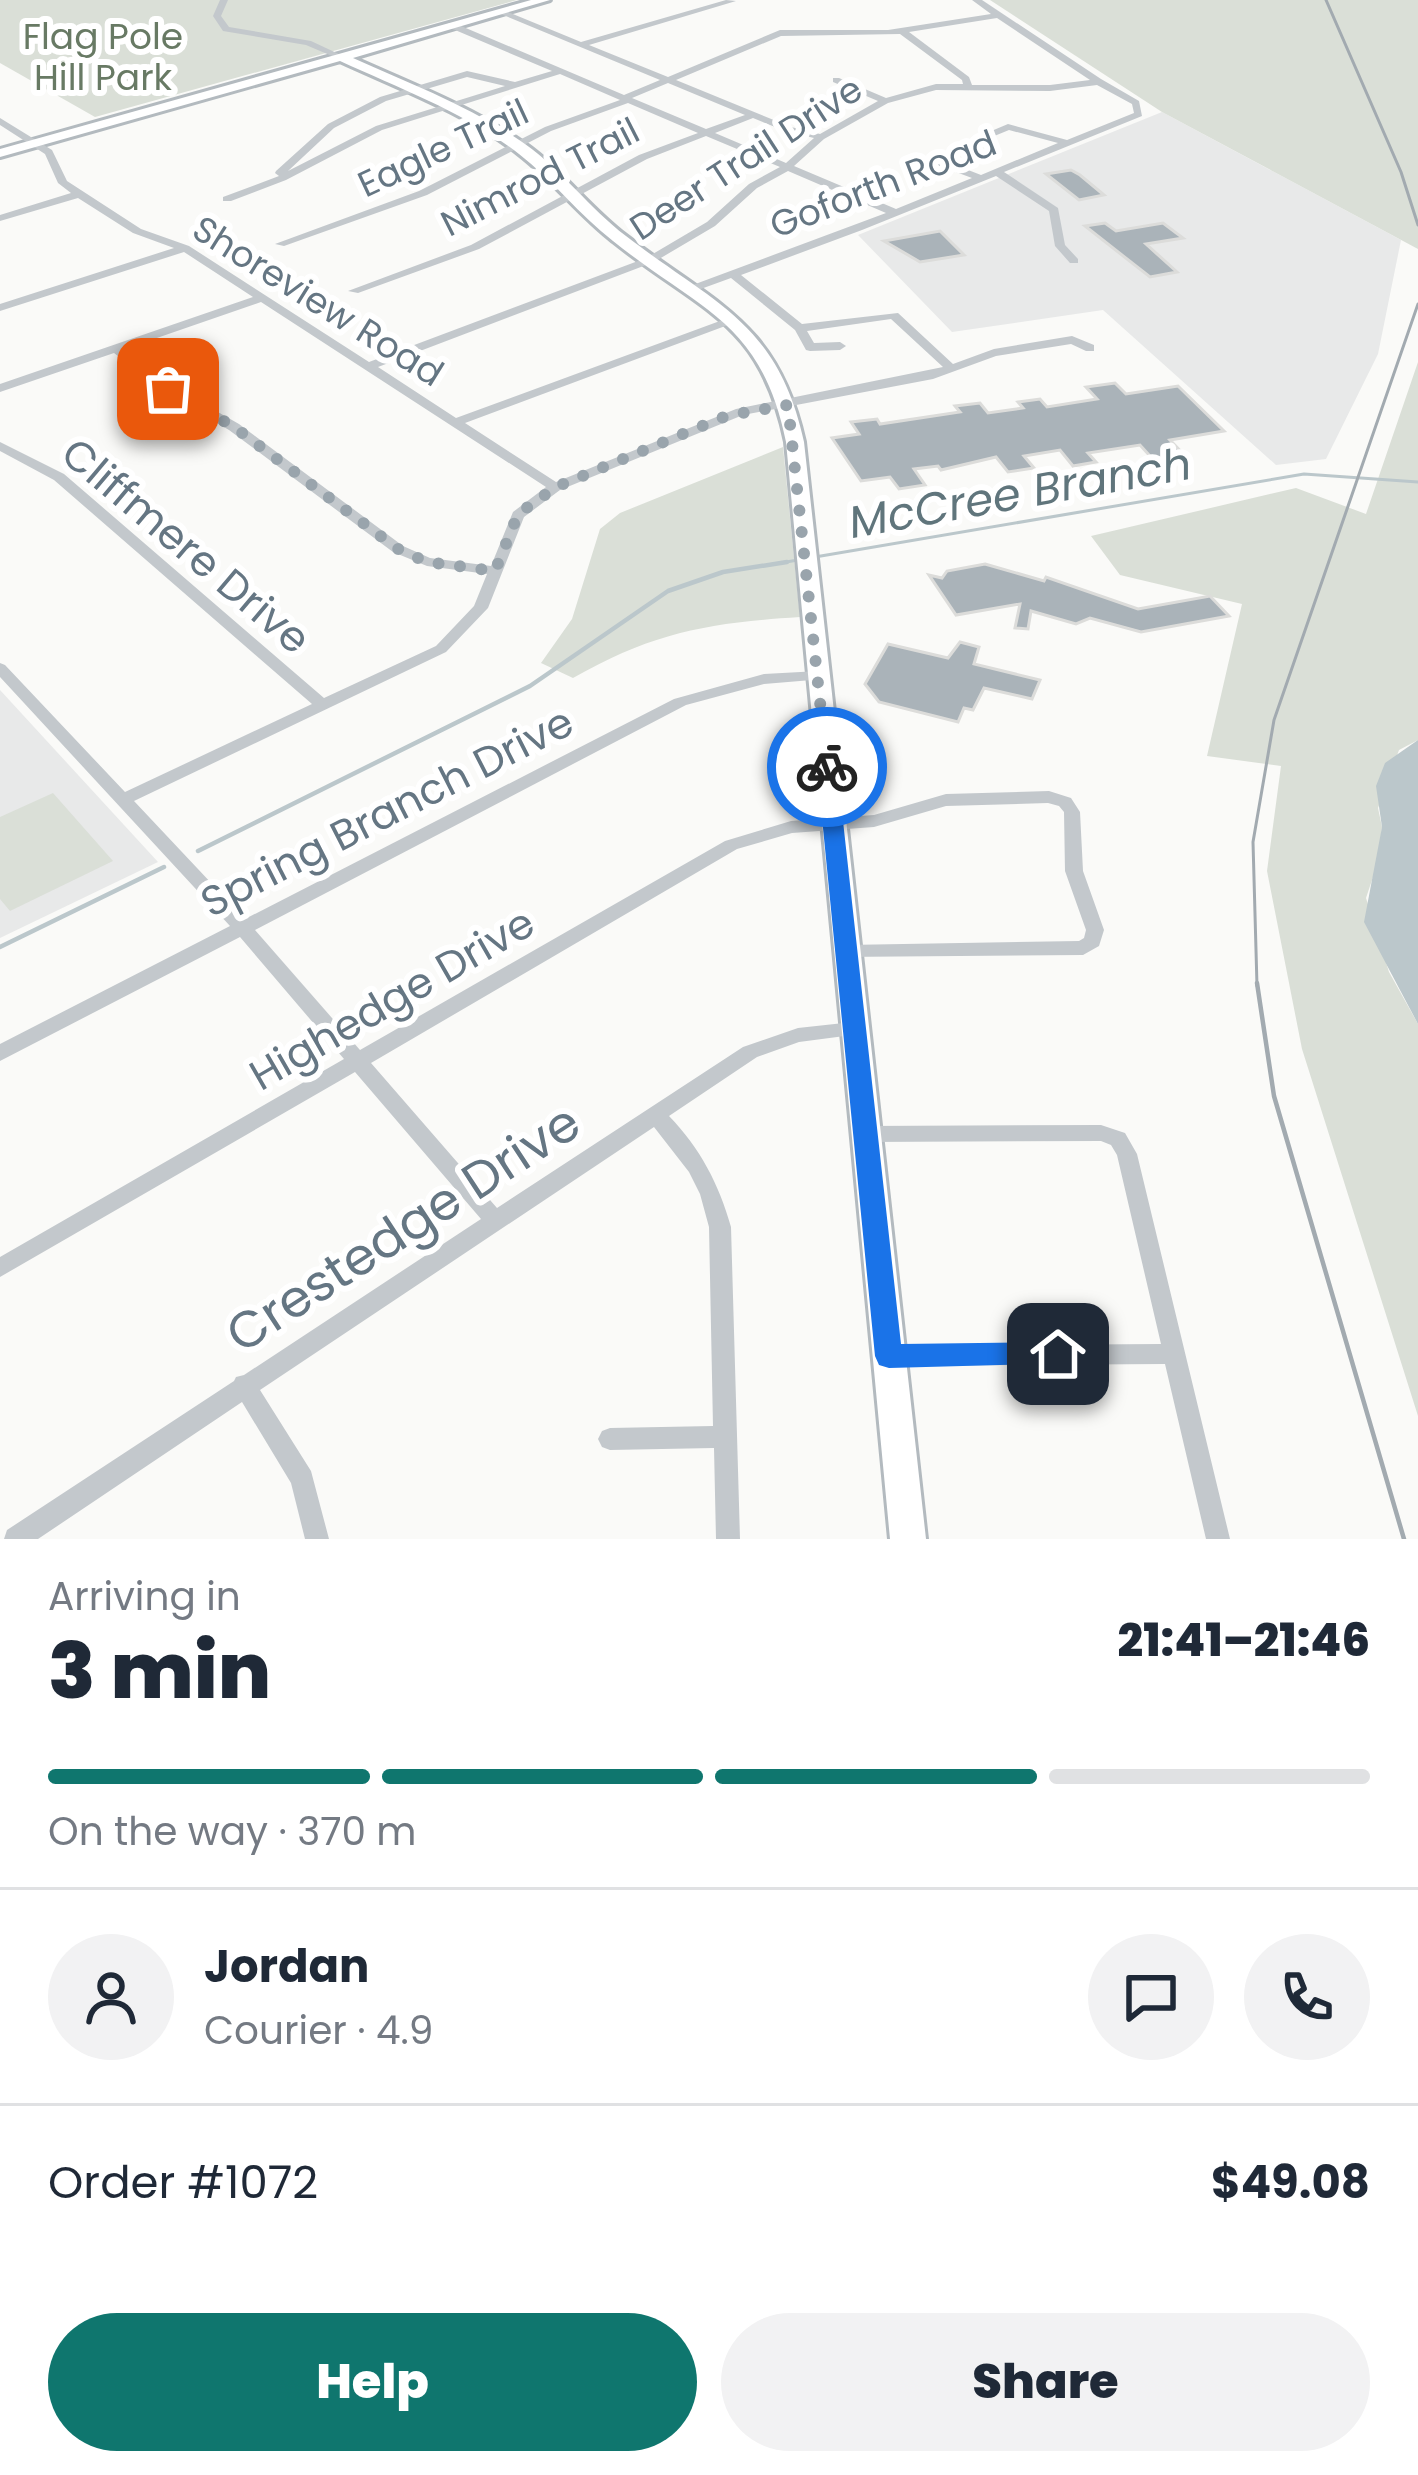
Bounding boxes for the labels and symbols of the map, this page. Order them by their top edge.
park label: Flag Pole Hill Park [23,11,183,103]
street label: Deer Trail Drive [620,64,872,252]
street label: Eagle Trail [349,86,537,210]
street label: Nimrod Trail [432,105,648,249]
street label: Goforth Road [762,117,1004,251]
street label: Shoreview Road [183,203,453,399]
pin [117,338,219,440]
street label: Cliffmere Drive [49,424,323,668]
water label: McCree Branch [844,432,1196,554]
street label: Spring Branch Drive [190,692,584,932]
courier [767,707,887,827]
street label: Highedge Drive [239,893,545,1105]
street label: Crestedge Drive [212,1086,594,1370]
pin [1007,1303,1109,1405]

